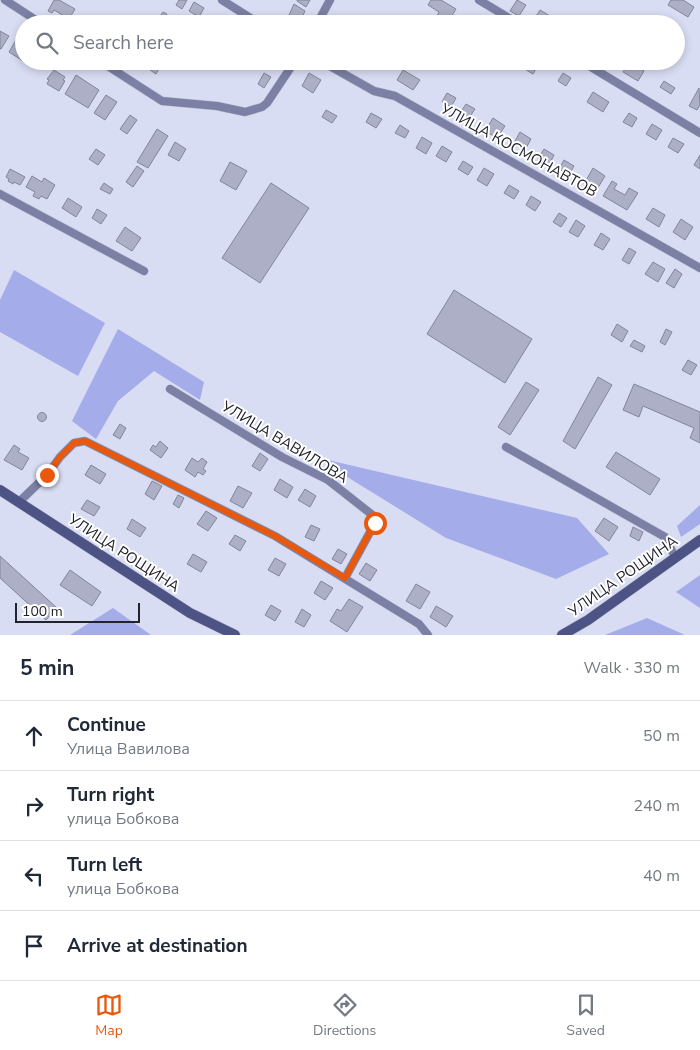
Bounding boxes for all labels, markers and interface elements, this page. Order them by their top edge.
search box [15,15,685,70]
icon: search [33,29,61,57]
text: Search here [73,30,174,56]
street label: УЛИЦА КОСМОНАВТОВ [436,98,601,201]
street label: УЛИЦА ВАВИЛОВА [217,396,352,488]
route end [36,464,59,487]
street label: УЛИЦА РОЩИНА [64,509,184,597]
route start [364,512,387,535]
street label: УЛИЦА РОЩИНА [564,531,682,622]
scale bar [15,600,140,623]
text: 100 m [22,602,63,621]
text: 5 min [20,654,74,682]
text: Walk · 330 m [584,657,680,679]
text: Continue [67,712,146,738]
icon: ahead [20,722,48,750]
text: 50 m [643,725,680,747]
text: Улица Вавилова [67,738,190,760]
text: Turn right [67,782,154,808]
icon: right [20,792,48,820]
text: 240 m [633,795,680,817]
text: улица Бобкова [67,808,179,830]
text: Turn left [67,852,142,878]
icon: left [20,862,48,890]
text: 40 m [643,865,680,887]
text: улица Бобкова [67,878,179,900]
icon: arrive [20,932,48,960]
text: Arrive at destination [67,933,248,959]
tab: Map [95,991,123,1040]
tab: Directions [313,991,376,1040]
tab: Saved [566,991,605,1040]

